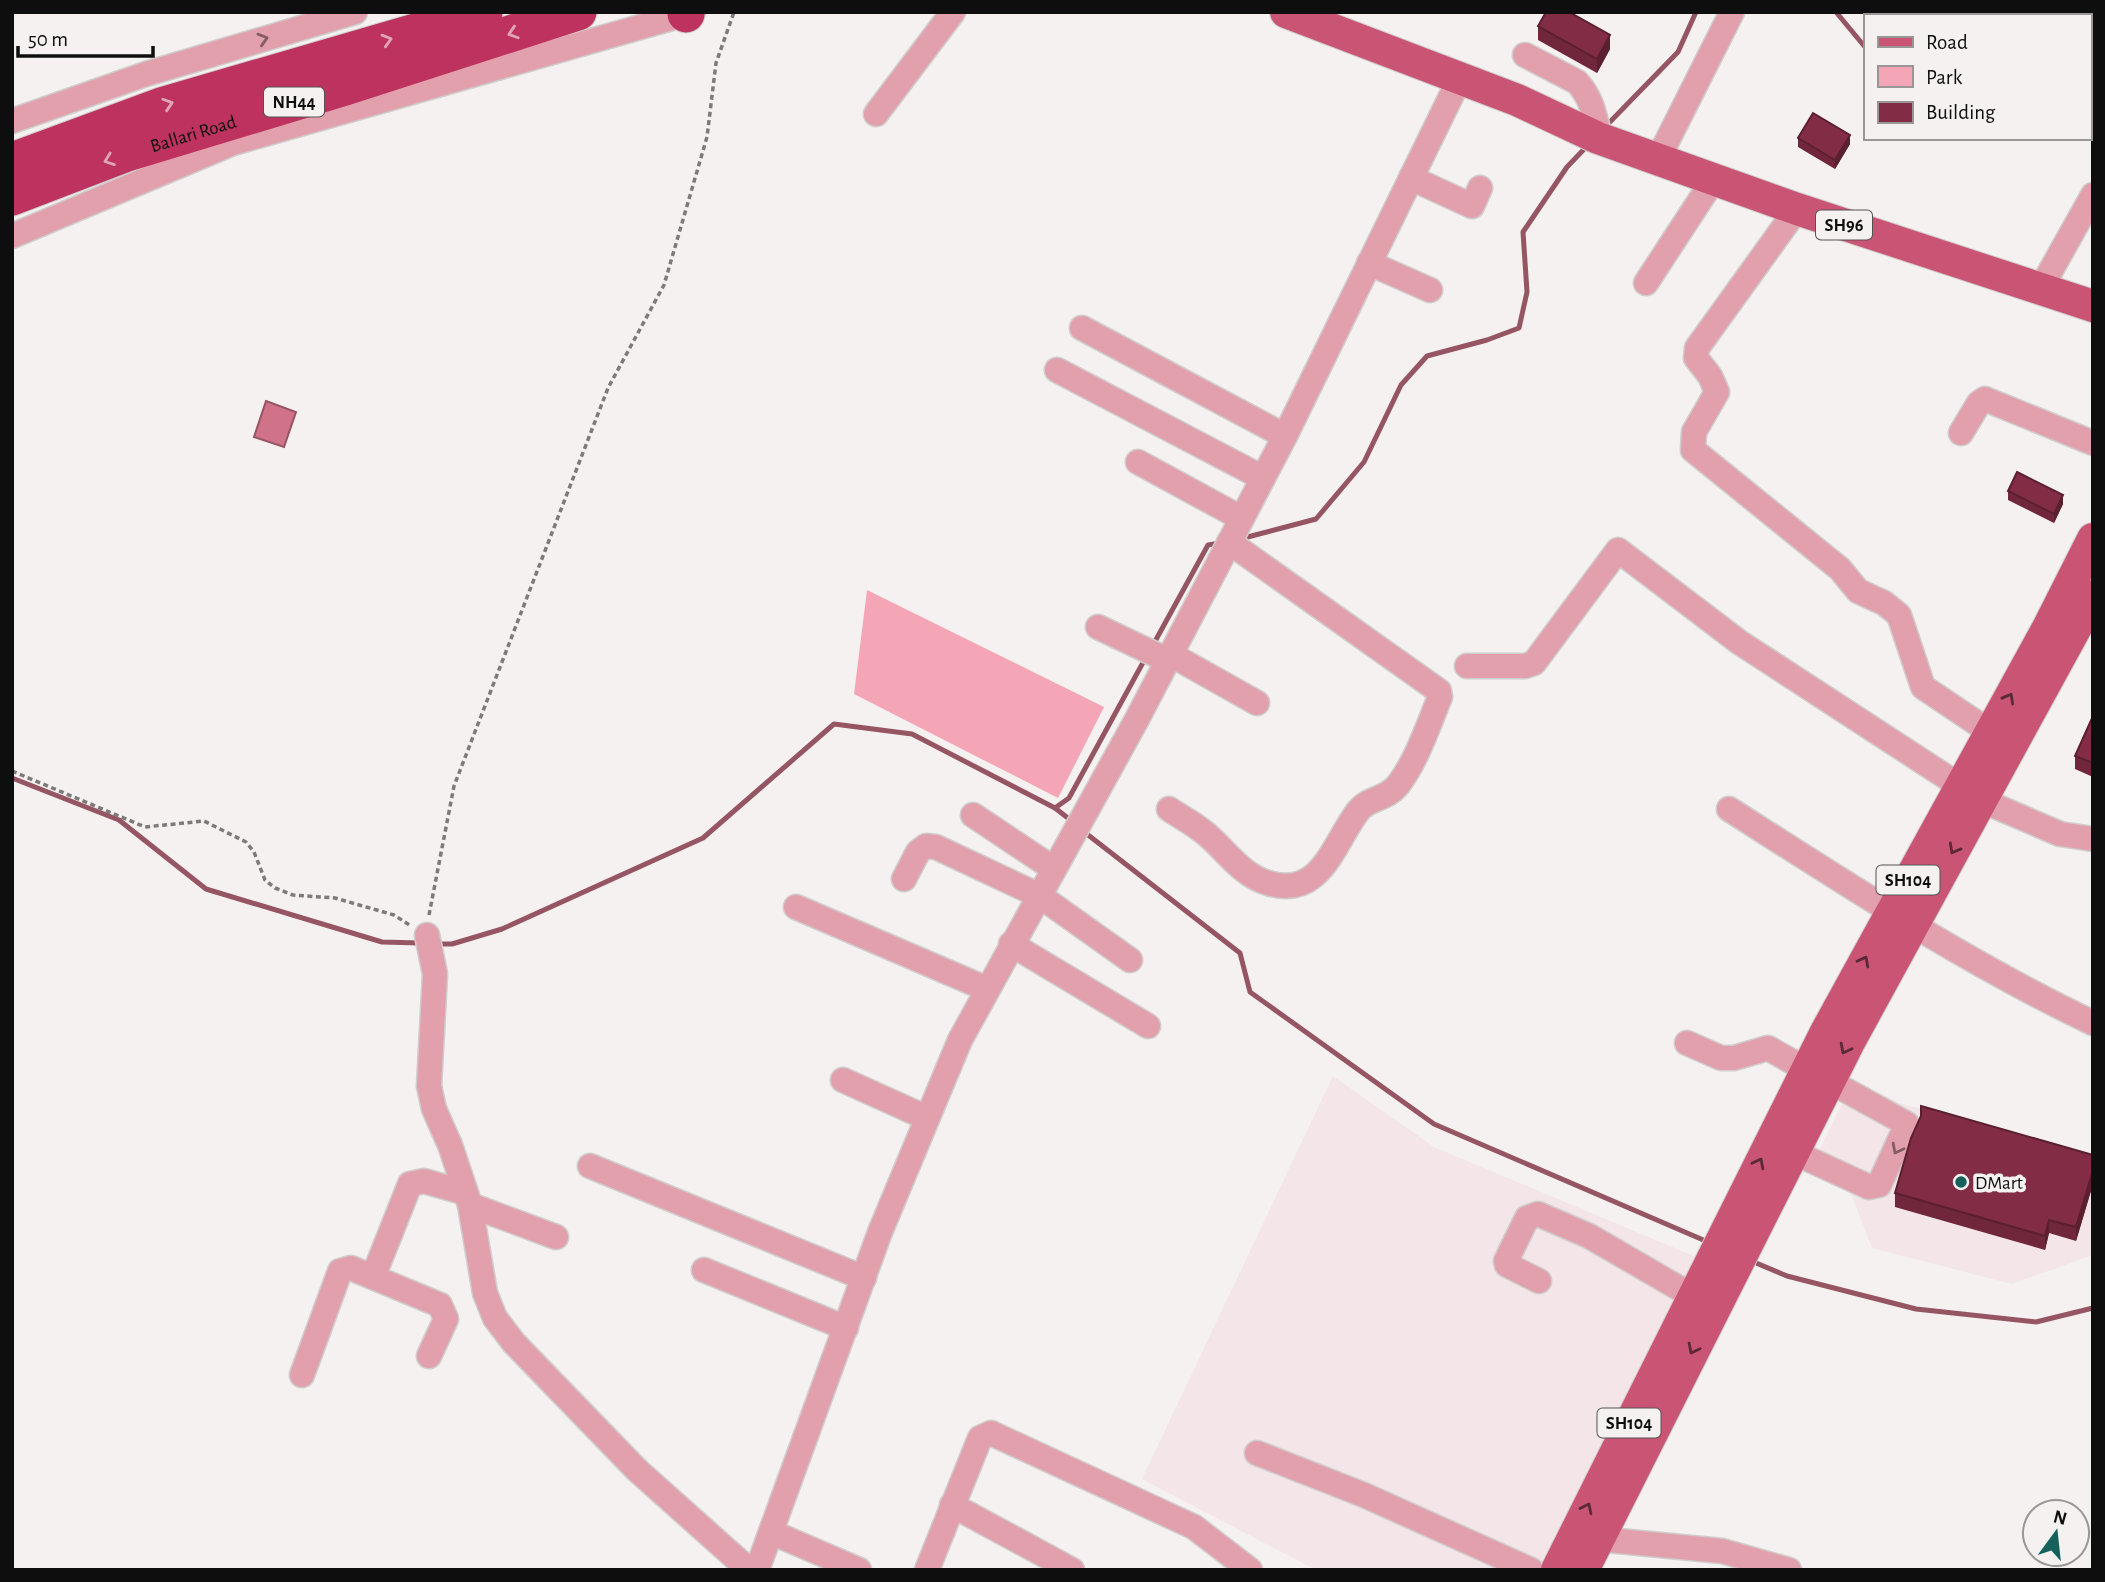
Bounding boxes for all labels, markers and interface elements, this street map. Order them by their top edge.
scale bar [18,14,152,58]
legend [1864,14,2091,140]
one-way arrow [507,25,520,39]
text: 50 m [28,29,68,50]
text: Road [1926,32,1968,53]
one-way arrow [257,33,269,48]
one-way arrow [380,34,392,48]
text: Park [1926,67,1963,88]
road number: NH44 [264,88,324,116]
one-way arrow [162,98,174,112]
text: Building [1926,102,1996,123]
street label: Ballari Road [148,112,239,156]
one-way arrow [103,151,115,165]
road number: SH96 [1816,210,1872,240]
one-way arrow [2001,692,2014,705]
one-way arrow [1949,842,1962,855]
road number: SH104 [1876,866,1940,894]
one-way arrow [1856,956,1869,969]
one-way arrow [1840,1042,1854,1054]
one-way arrow [1891,1142,1905,1154]
one-way arrow [1751,1158,1764,1170]
marker: DMart [1953,1174,1969,1190]
place label: DMart [1975,1174,2023,1193]
one-way arrow [1688,1342,1702,1355]
road number: SH104 [1598,1408,1660,1438]
north arrow [2021,1498,2091,1568]
one-way arrow [1578,1503,1592,1515]
text: N [2051,1507,2069,1529]

